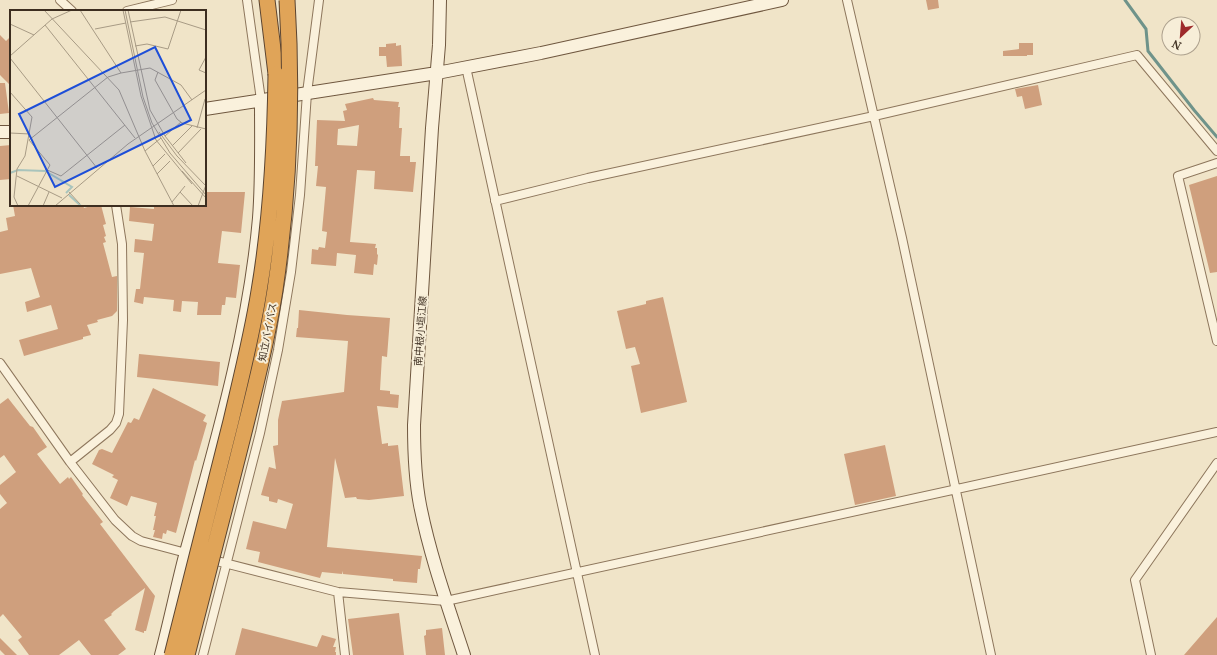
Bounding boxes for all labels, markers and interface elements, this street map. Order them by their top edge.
inset map [10,10,206,206]
north arrow [1161,16,1201,56]
text: N [1169,37,1184,54]
street label: 南中根小垣江線 [411,296,429,366]
street label: 知立バイパス [254,301,280,363]

